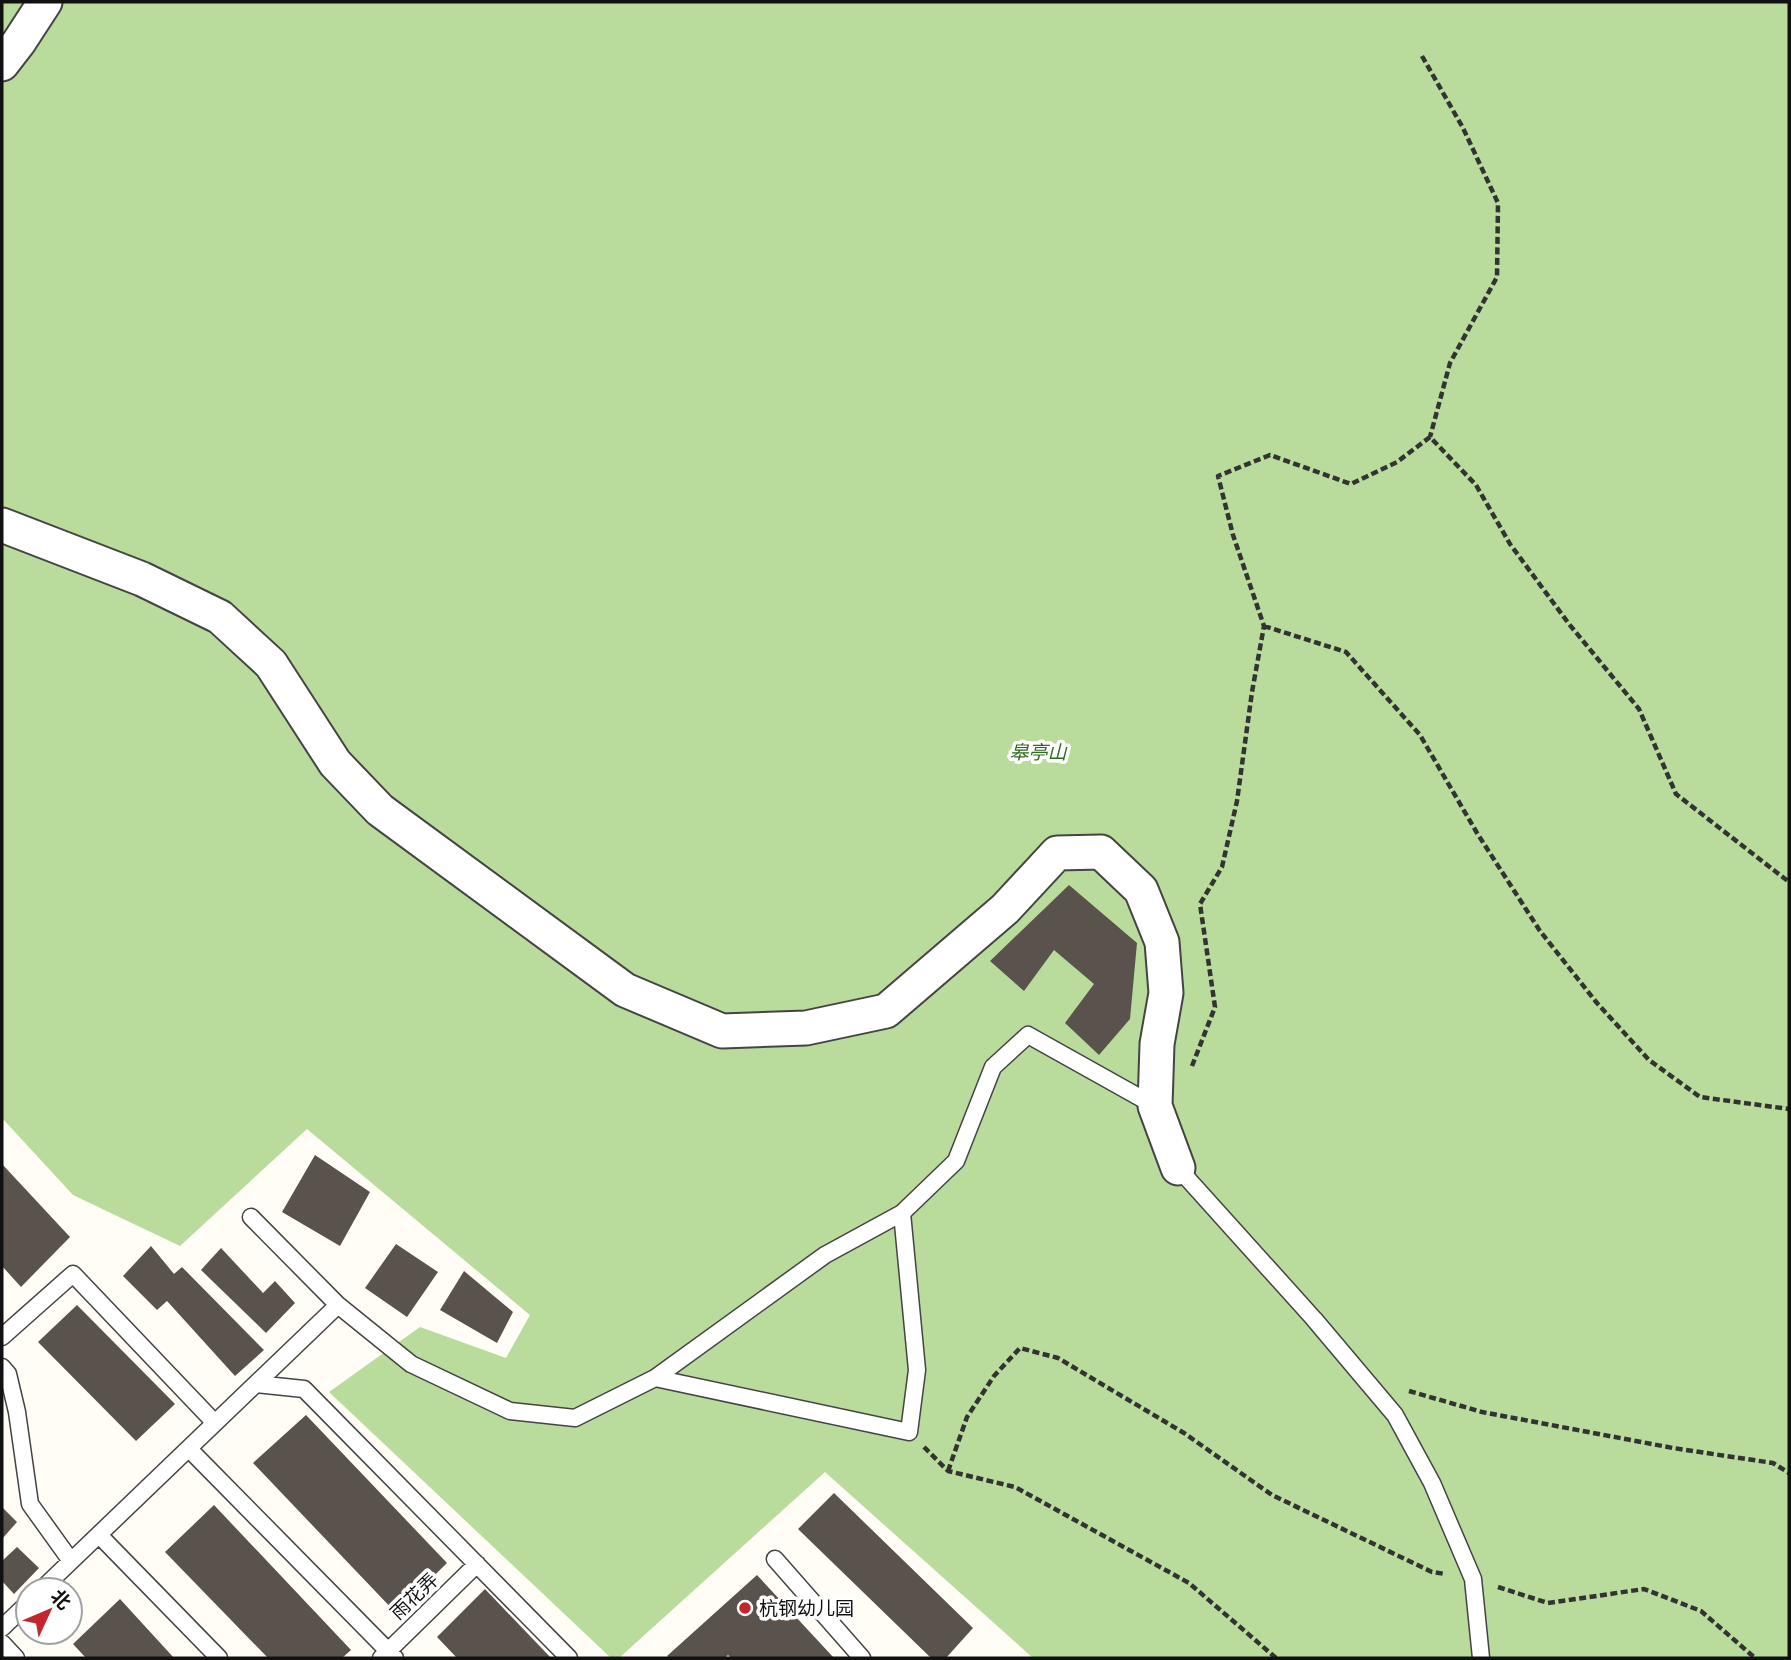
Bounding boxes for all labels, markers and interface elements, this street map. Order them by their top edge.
park label: 皋亭山 [1009,741,1067,764]
street label: 雨花弄 [386,1568,443,1624]
north arrow [14,1576,84,1646]
text: 北 [46,1585,76,1614]
place label: 杭钢幼儿园 [759,1597,854,1620]
marker: 杭钢幼儿园 [737,1600,753,1616]

